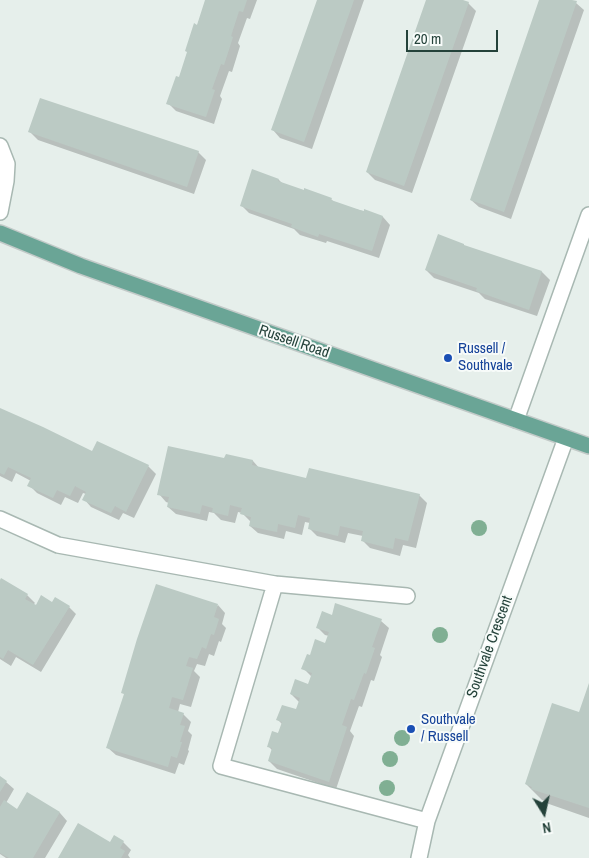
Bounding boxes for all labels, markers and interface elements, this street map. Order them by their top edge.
scale bar [409,20,502,52]
text: 20 m [414,28,441,49]
street label: Russell Road [256,322,332,362]
place label: Russell / Southvale [458,340,513,375]
marker: Russell / Southvale [442,352,454,364]
street label: Southvale Crescent [463,593,517,701]
place label: Southvale / Russell [421,711,476,746]
marker: Southvale / Russell [405,723,417,735]
north arrow [519,788,569,838]
text: N [541,818,552,837]

